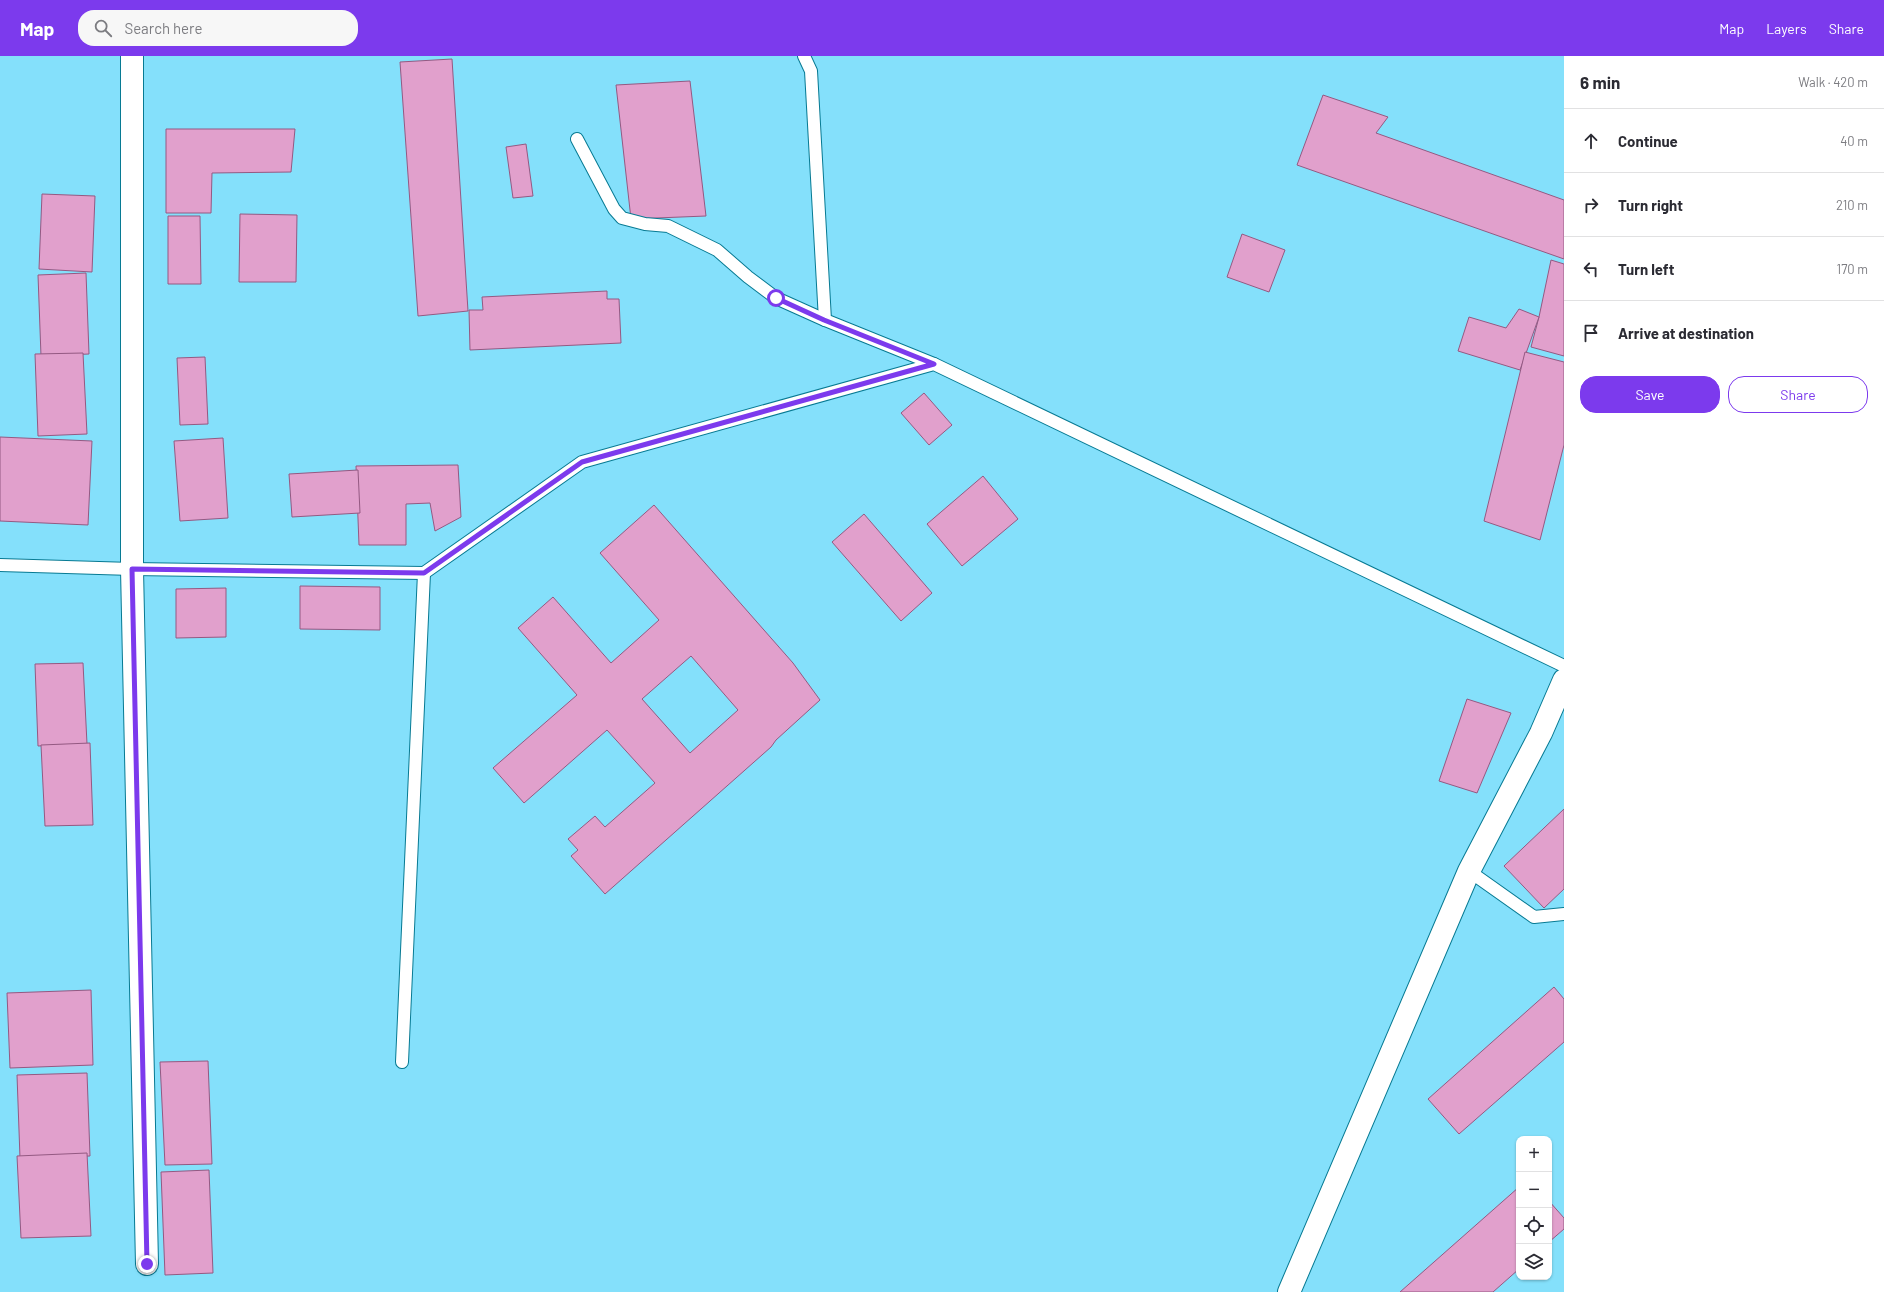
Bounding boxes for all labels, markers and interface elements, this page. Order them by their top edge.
search box [78,10,358,46]
text: Map [20,17,54,40]
icon: search [92,17,114,39]
text: Search here [124,19,202,37]
text: Map [1719,20,1744,37]
text: Layers [1766,20,1807,37]
text: Share [1829,20,1864,37]
text: 6 min [1580,72,1620,92]
text: Walk · 420 m [1798,74,1868,90]
icon: ahead [1580,130,1602,152]
text: Continue [1618,132,1678,150]
text: 40 m [1840,133,1868,149]
icon: right [1580,194,1602,216]
text: Turn right [1618,196,1683,214]
text: 210 m [1836,197,1868,213]
icon: left [1580,258,1602,280]
text: Turn left [1618,260,1674,278]
text: 170 m [1837,261,1868,277]
route start [767,289,785,307]
icon: arrive [1580,322,1602,344]
text: Arrive at destination [1618,324,1754,342]
button: Save [1580,376,1720,413]
button: Share [1728,376,1868,413]
map controls [1516,1136,1552,1280]
button: + [1516,1136,1552,1172]
button: − [1516,1172,1552,1208]
button: locate [1516,1208,1552,1244]
button: layers [1516,1244,1552,1280]
route end [138,1255,156,1273]

